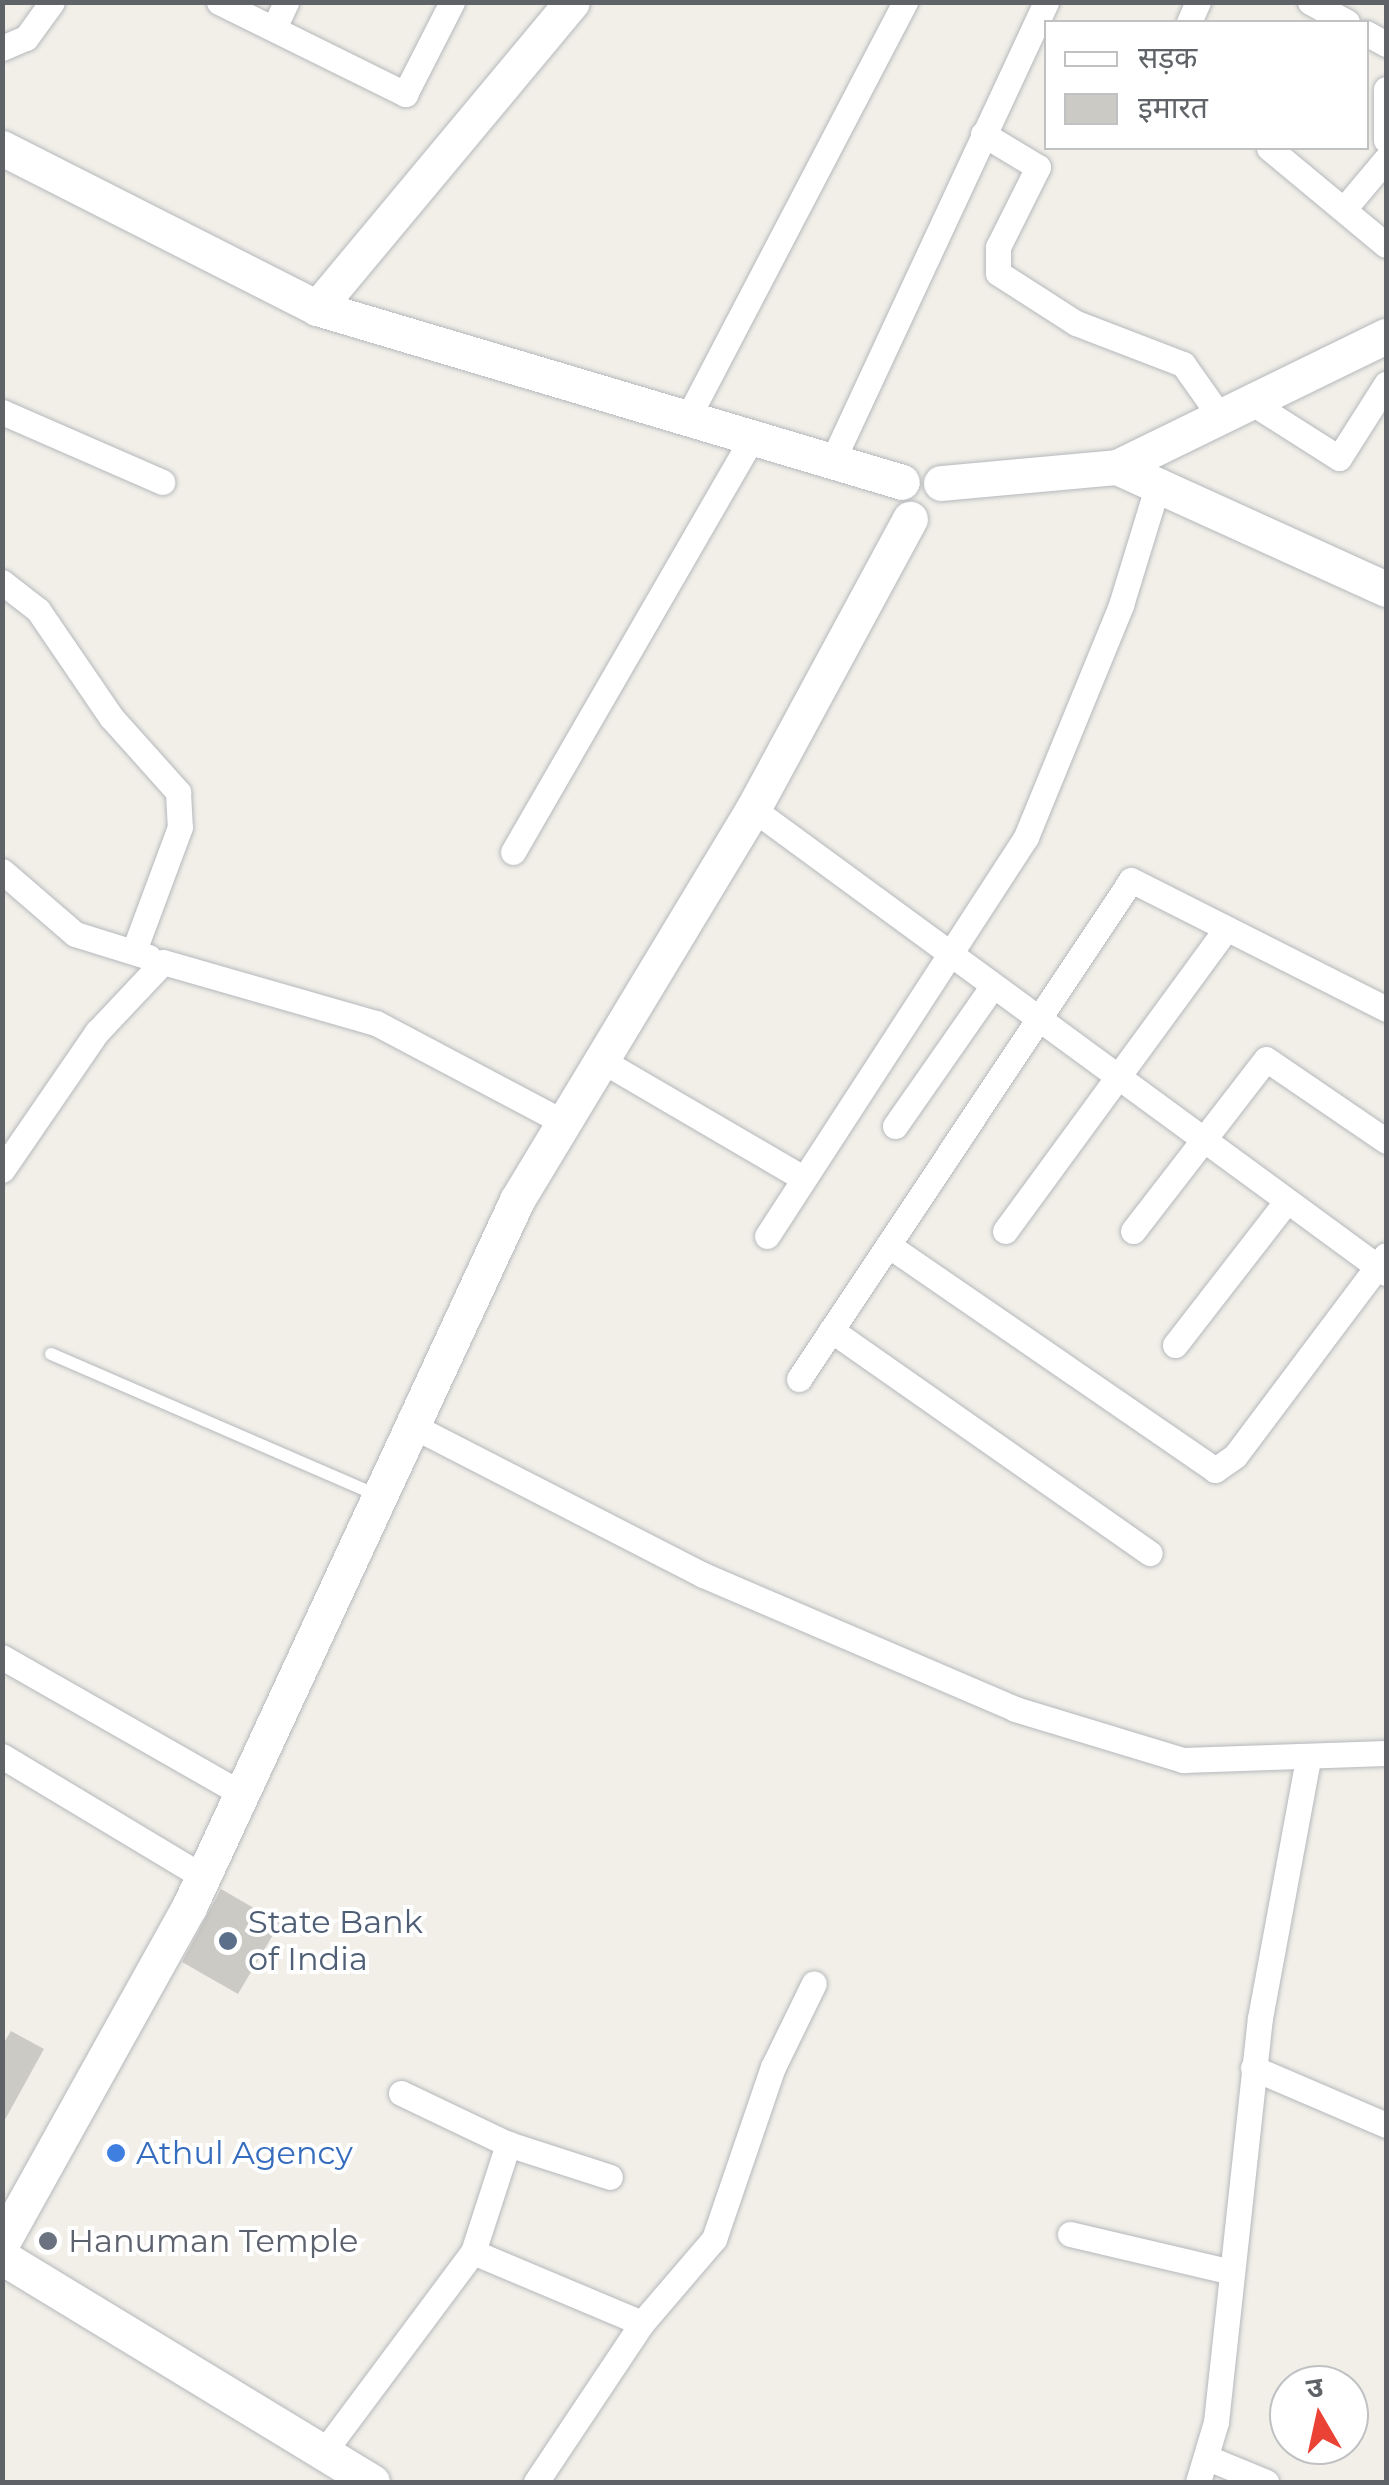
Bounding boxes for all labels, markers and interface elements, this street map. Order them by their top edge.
legend [1044,20,1369,150]
text: सड़क [1138,39,1197,76]
text: इमारत [1138,89,1208,126]
place label: State Bank of India [248,1904,423,1979]
marker: State Bank of India [217,1930,239,1952]
place label: Athul Agency [136,2134,353,2172]
marker: Athul Agency [105,2142,127,2164]
place label: Hanuman Temple [68,2222,358,2260]
marker: Hanuman Temple [37,2230,59,2252]
north arrow [1269,2365,1369,2465]
text: उ [1304,2369,1325,2405]

